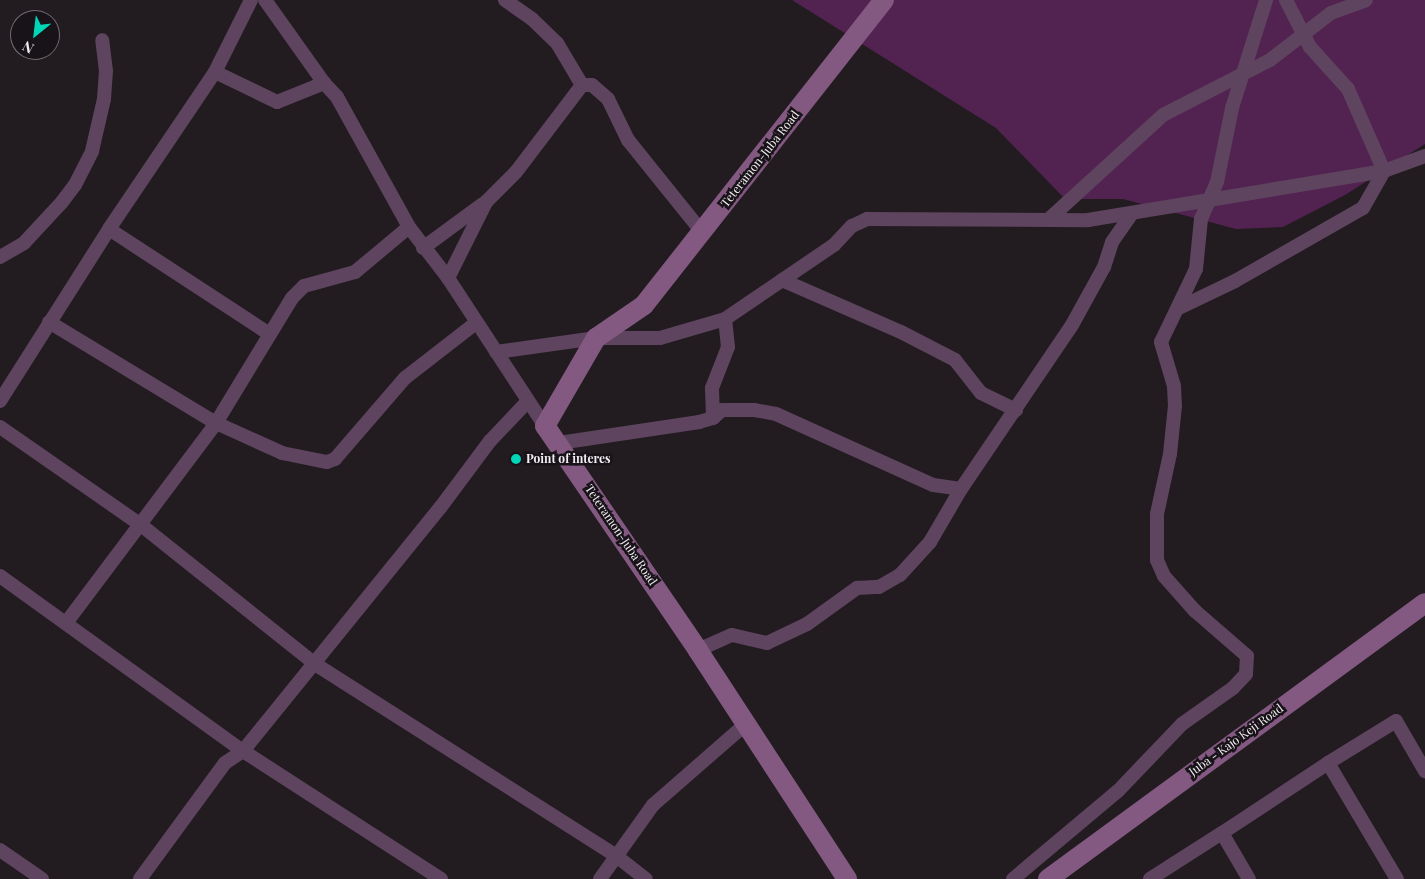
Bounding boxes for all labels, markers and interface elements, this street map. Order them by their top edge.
north arrow [10,10,60,60]
text: N [19,37,37,58]
street label: Teteramon-Juba Road [718,108,802,210]
place label: Point of interes [526,452,611,466]
marker: Point of interes [510,453,522,465]
street label: Teteramon-Juba Road [582,482,660,588]
street label: Juba - Kajo Keji Road [1186,701,1286,779]

